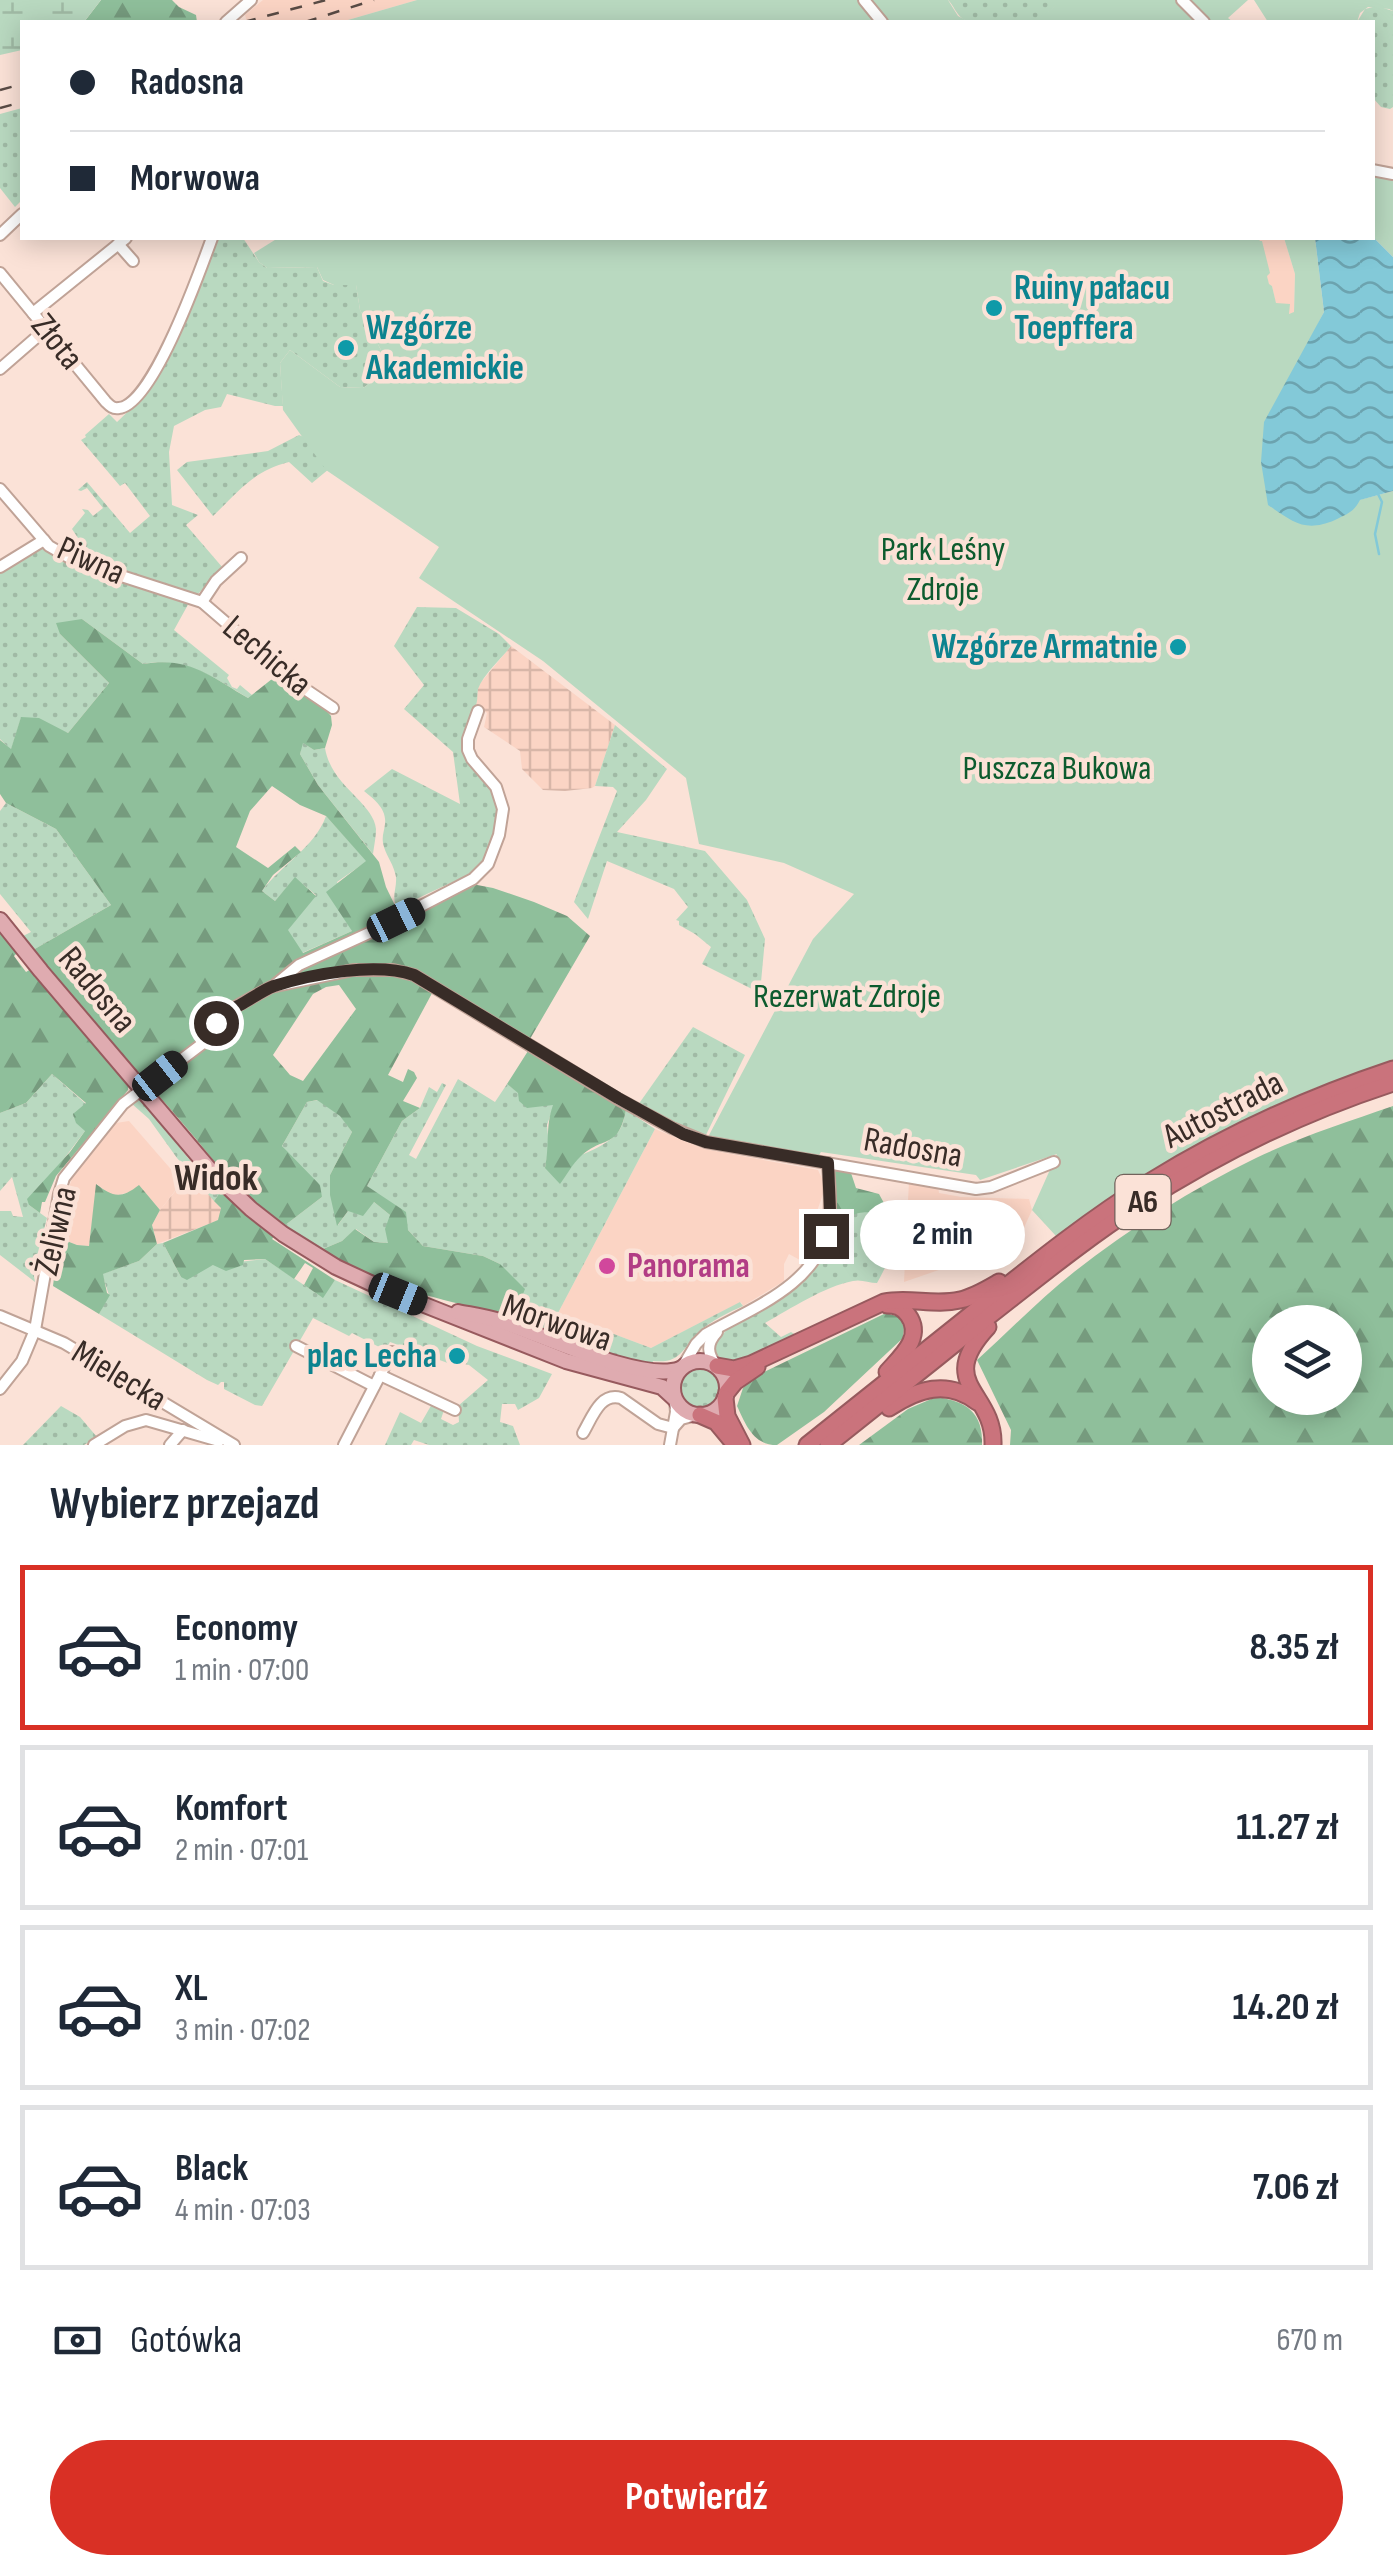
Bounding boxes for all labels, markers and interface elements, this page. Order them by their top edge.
text: Radosna [130,60,244,105]
text: Morwowa [130,156,260,201]
place label: Ruiny pałacu Toepffera [1014,267,1170,350]
marker: Ruiny pałacu Toepffera [983,297,1005,319]
street label: Złota [22,305,92,379]
place label: Wzgórze Akademickie [365,307,524,390]
marker: Wzgórze Akademickie [335,337,357,359]
street label: Piwna [51,527,131,595]
park label: Park Leśny Zdroje [881,528,1005,611]
street label: Lechicka [214,606,320,706]
place label: Wzgórze Armatnie [932,626,1158,669]
marker: Wzgórze Armatnie [1167,636,1189,658]
park label: Puszcza Bukowa [962,747,1152,790]
car [362,893,430,947]
street label: Radosna [49,938,145,1042]
park label: Rezerwat Zdroje [753,975,941,1018]
route start [194,1001,239,1046]
car [127,1046,193,1106]
street label: Autostrada [1155,1062,1290,1159]
street label: Radosna [860,1118,966,1178]
district label: Widok [174,1156,258,1201]
road number: A6 [1116,1175,1170,1229]
street label: Żeliwna [25,1182,87,1280]
callout: 2 min [861,1201,1026,1271]
route end [804,1214,849,1259]
text: 2 min [912,1215,973,1254]
place label: Panorama [627,1245,750,1288]
marker: Panorama [596,1255,618,1277]
car [365,1269,431,1319]
street label: Morwowa [497,1284,617,1362]
map controls [1252,1305,1362,1415]
button: layers [1252,1305,1362,1415]
street label: Mielecka [64,1331,174,1421]
place label: plac Lecha [307,1335,437,1378]
marker: plac Lecha [446,1345,468,1367]
text: Wybierz przejazd [50,1477,319,1532]
icon: car [55,1603,145,1693]
text: Economy [175,1606,298,1651]
text: 8.35 zł [1249,1625,1338,1670]
text: 1 min · 07:00 [175,1651,309,1690]
icon: car [55,1783,145,1873]
text: Komfort [175,1786,287,1831]
text: 11.27 zł [1236,1805,1338,1850]
text: 2 min · 07:01 [175,1831,308,1870]
icon: car [55,1963,145,2053]
text: XL [175,1966,208,2011]
text: 14.20 zł [1233,1985,1338,2030]
text: 3 min · 07:02 [175,2011,311,2050]
icon: car [55,2143,145,2233]
text: Black [175,2146,248,2191]
text: 7.06 zł [1253,2165,1338,2210]
text: 4 min · 07:03 [175,2191,311,2230]
icon: cash [50,2313,105,2368]
text: Gotówka [130,2318,242,2363]
text: 670 m [1276,2321,1343,2360]
button: Potwierdź [50,2440,1343,2555]

